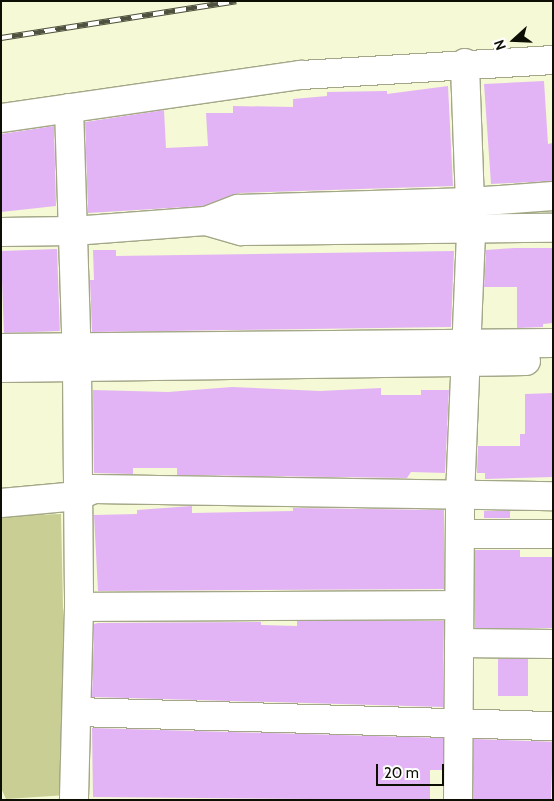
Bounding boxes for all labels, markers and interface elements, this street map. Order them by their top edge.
north arrow [489,15,539,65]
text: N [490,37,510,53]
scale bar [379,754,446,786]
text: 20 m [384,764,419,782]

